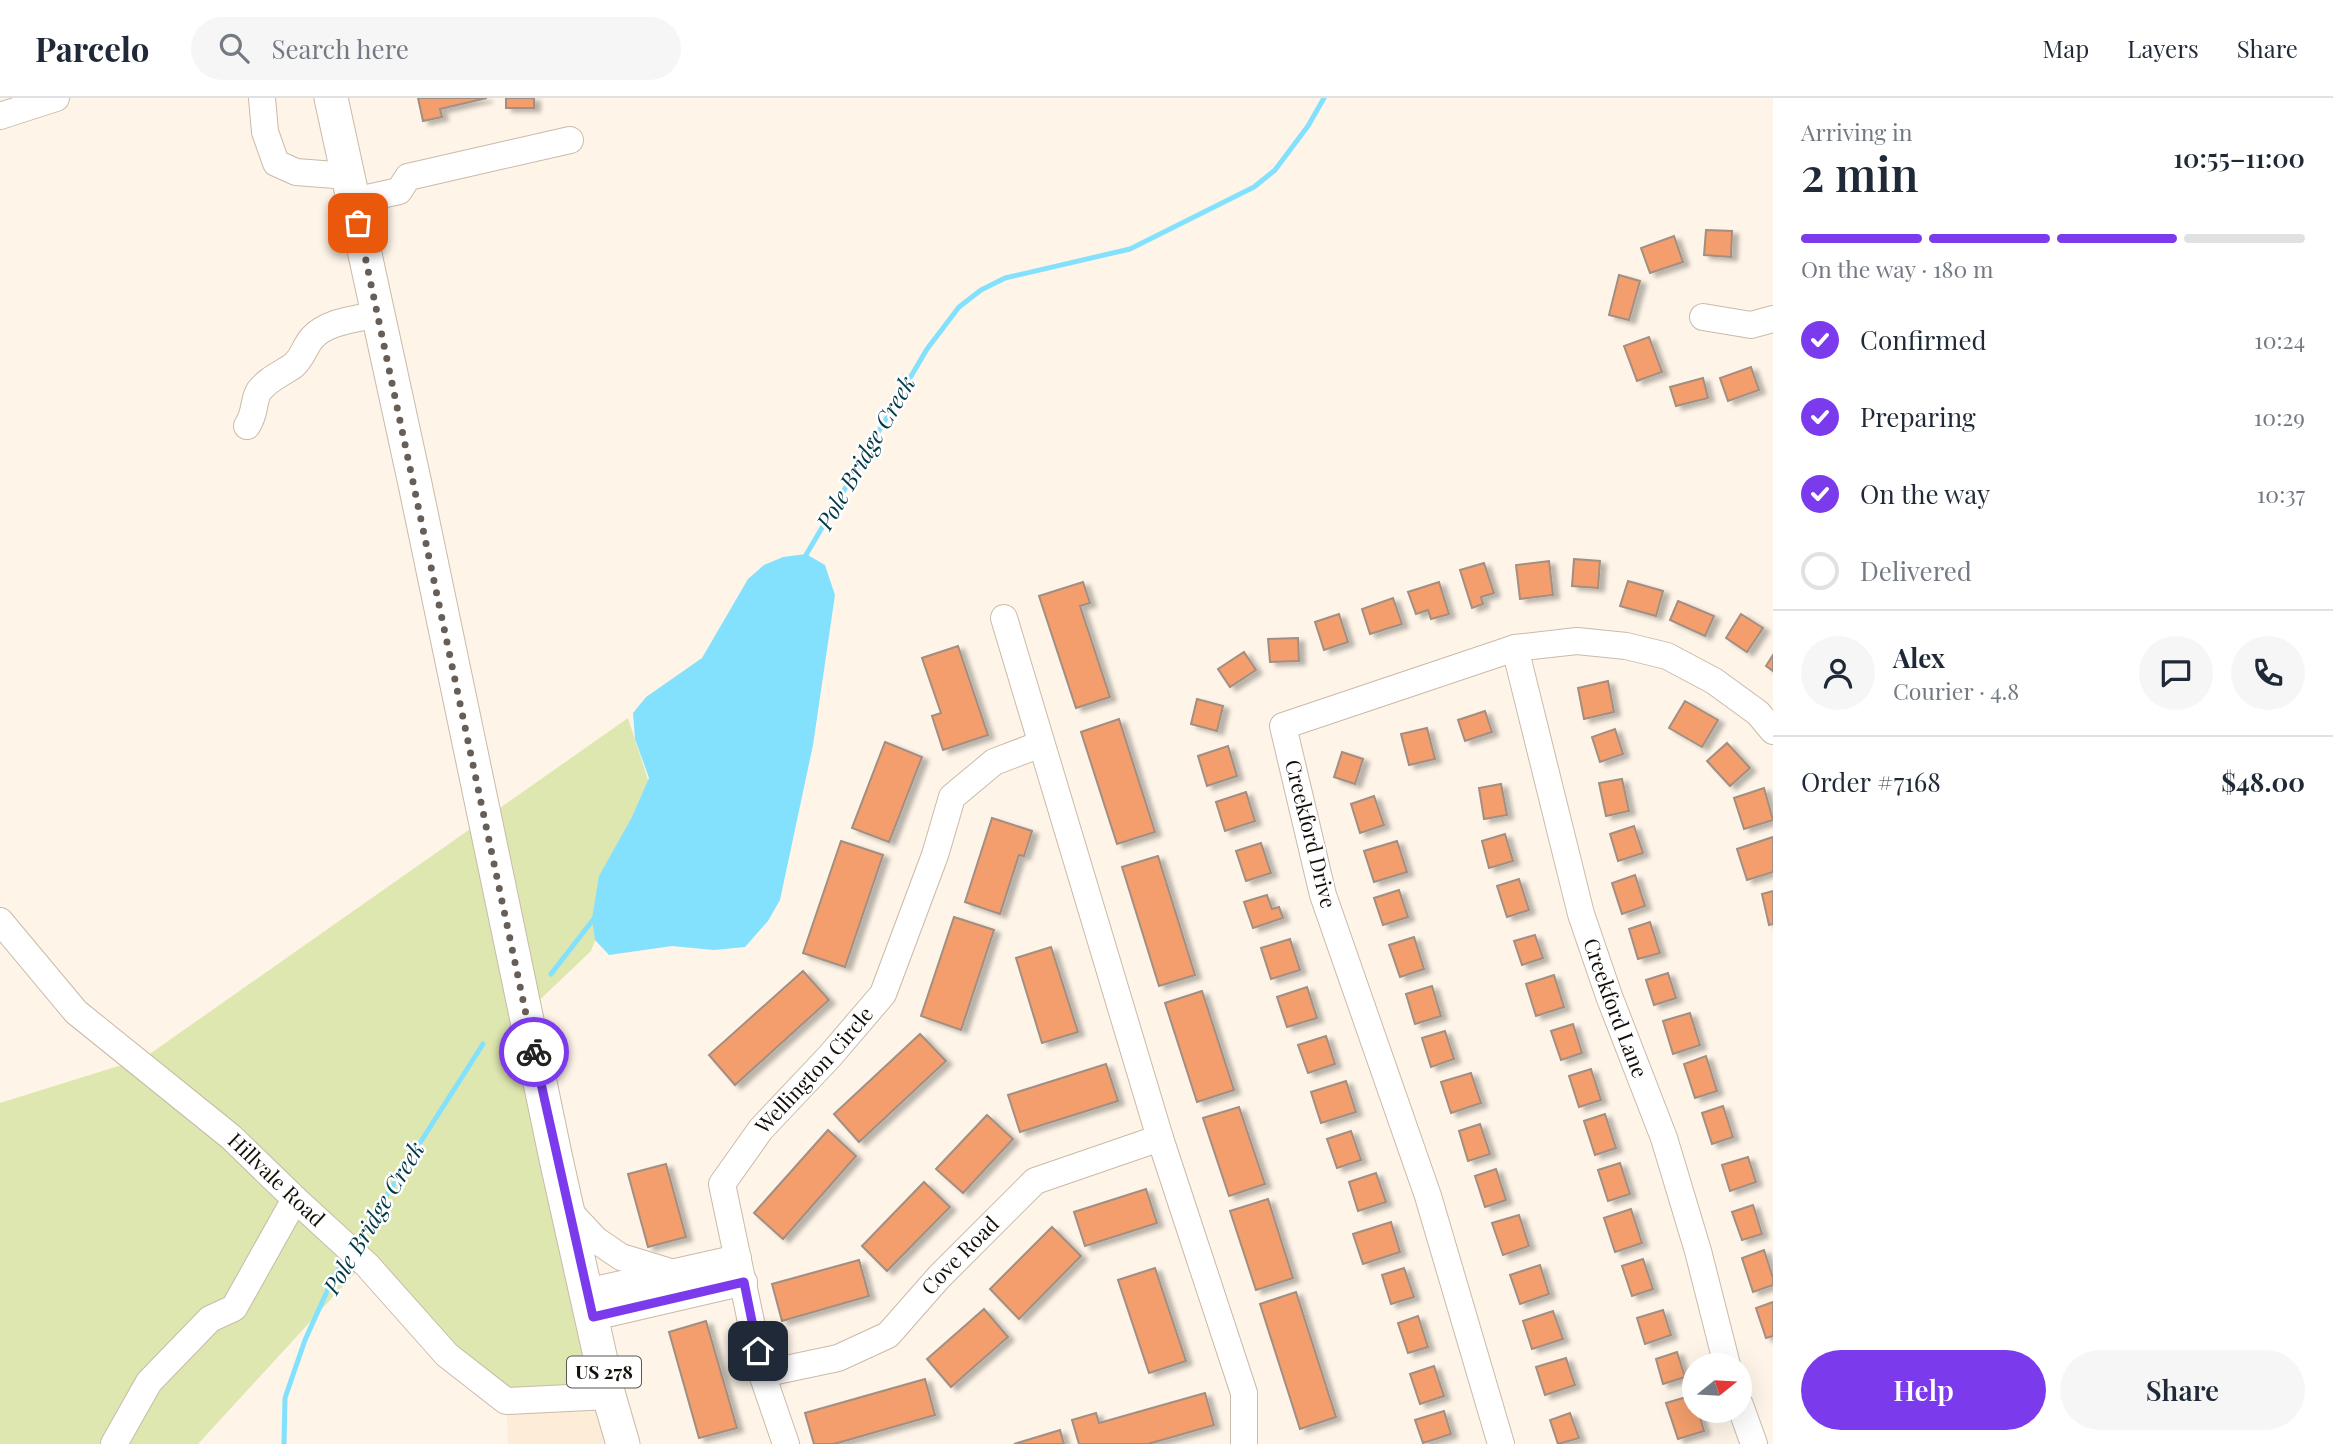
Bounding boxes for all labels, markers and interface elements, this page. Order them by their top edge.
search box [191,17,681,80]
text: Parcelo [35,26,149,70]
icon: search [215,29,253,67]
text: Search here [271,31,409,66]
text: Map [2043,32,2089,64]
text: Layers [2127,32,2199,64]
text: Share [2237,32,2298,64]
text: Arriving in [1801,116,1913,147]
text: 10:55–11:00 [2173,140,2305,175]
text: 2 min [1801,142,1919,204]
pin [328,193,388,253]
icon: bag [339,204,377,242]
text: On the way · 180 m [1801,253,1993,284]
icon: check [1801,321,1839,359]
text: Confirmed [1860,322,1987,357]
text: 10:24 [2254,324,2305,355]
water label: Pole Bridge Creek [808,370,921,536]
icon: check [1801,398,1839,436]
text: Preparing [1860,399,1976,434]
text: 10:29 [2254,401,2305,432]
icon: check [1801,475,1839,513]
text: On the way [1860,476,1990,511]
text: 10:37 [2257,478,2305,509]
text: Delivered [1860,553,1972,588]
button: person [1801,636,1875,710]
button: chat [2139,636,2213,710]
button: phone [2231,636,2305,710]
text: Alex [1893,640,1945,675]
text: Courier · 4.8 [1893,675,2019,706]
street label: Creekford Drive [1280,756,1344,911]
text: Order #7168 [1801,764,1941,799]
text: $48.00 [2221,764,2305,799]
street label: Creekford Lane [1578,934,1655,1081]
street label: Wellington Circle [747,1000,878,1139]
courier [499,1017,569,1087]
icon: bike [515,1033,553,1071]
street label: Hillvale Road [223,1126,332,1232]
water label: Pole Bridge Creek [314,1135,431,1300]
street label: Cove Road [914,1209,1004,1300]
pin [728,1321,788,1381]
icon: home [739,1332,777,1370]
button: Help [1801,1350,2046,1430]
button: Share [2060,1350,2305,1430]
north arrow [1682,1353,1752,1423]
map controls [1682,1353,1752,1423]
road number: US 278 [567,1356,641,1388]

